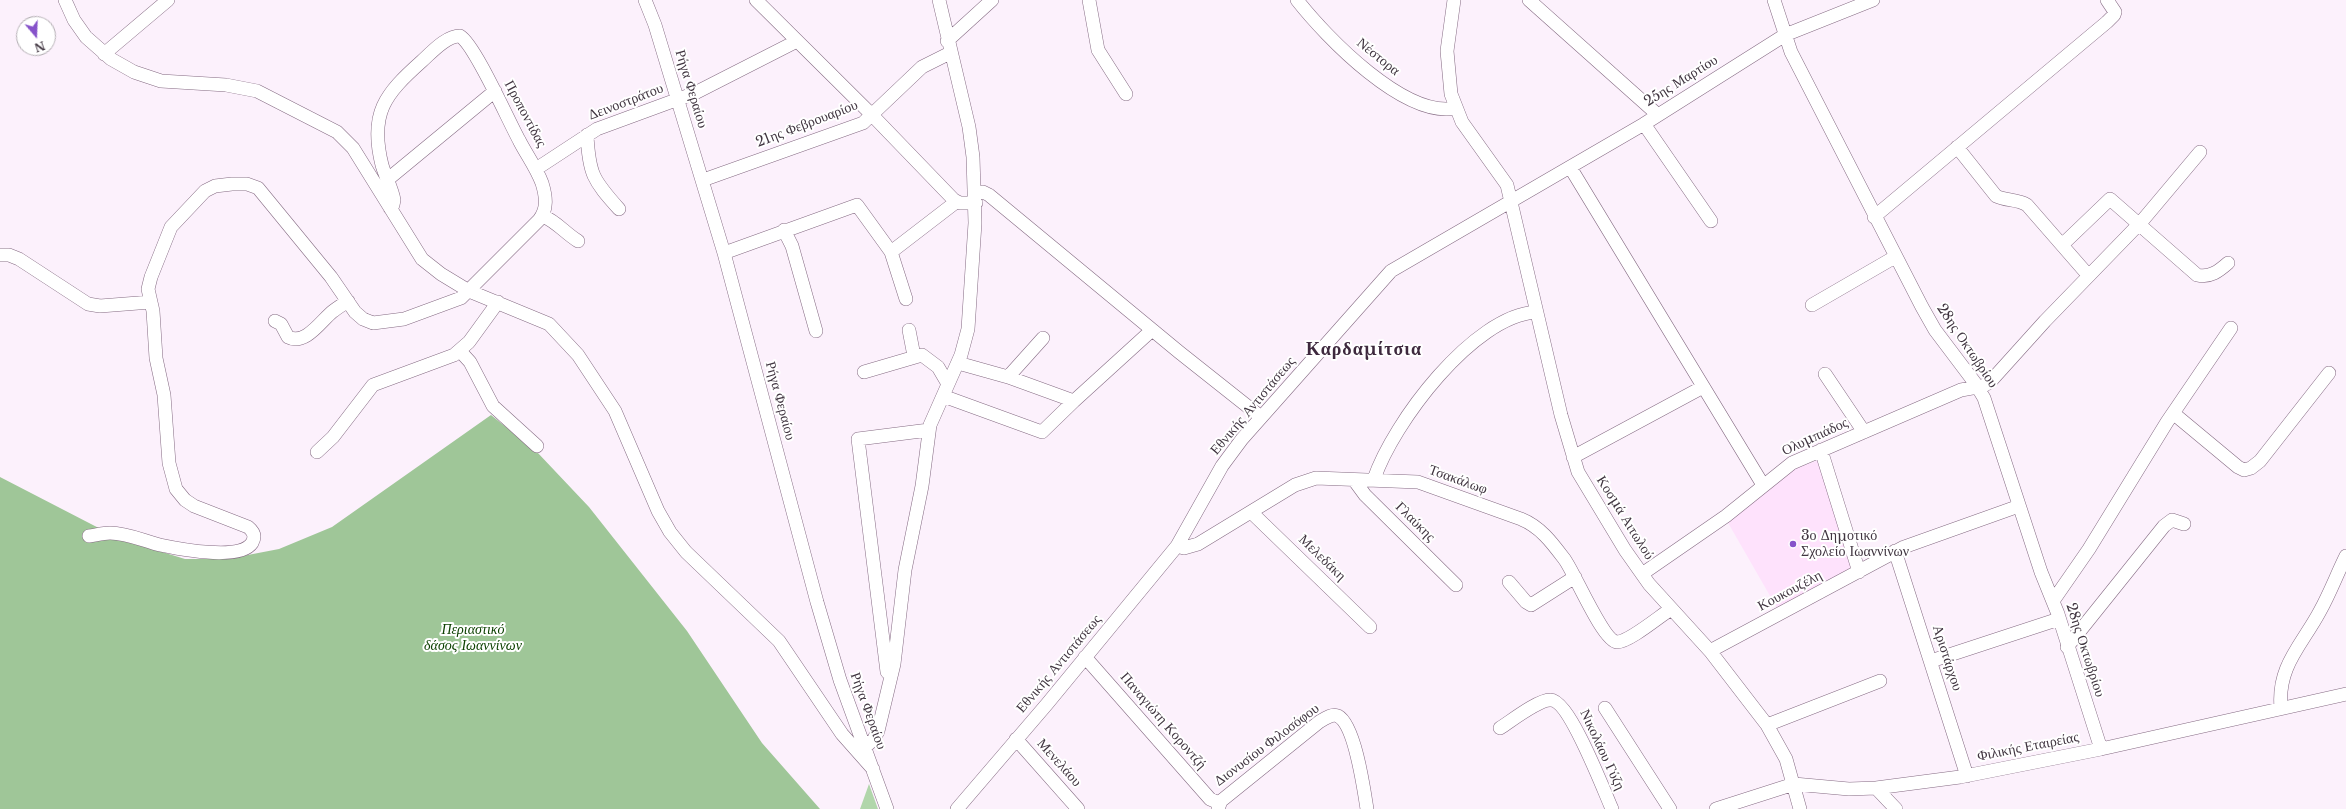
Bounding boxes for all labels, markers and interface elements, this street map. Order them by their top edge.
north arrow [16,16,56,56]
street label: Νέστορα [1353,35,1403,79]
text: N [32,38,47,55]
street label: Ρήγα Φεραίου [671,48,711,130]
street label: 25ης Μαρτίου [1641,52,1721,110]
street label: Προποντίδας [500,78,550,150]
street label: Δεινοστράτου [586,80,666,124]
street label: 21ης Φεβρουαρίου [754,97,860,151]
street label: 28ης Οκτωβρίου [1933,301,2001,391]
district label: Καρδαμίτσια [1306,339,1422,361]
street label: Εθνικής Αντιστάσεως [1207,354,1299,458]
street label: Ρήγα Φεραίου [761,360,799,442]
street label: Ολυμπιάδος [1779,414,1851,460]
street label: Τσακάλωφ [1427,462,1489,498]
street label: Κοσμά Αιτωλού [1593,473,1657,563]
street label: Γλαύκης [1392,499,1438,545]
place label: 3ο Δημοτικό Σχολείο Ιωαννίνων [1801,528,1909,560]
street label: Μελεδάκη [1295,531,1349,585]
marker: 3ο Δημοτικό Σχολείο Ιωαννίνων [1788,539,1798,549]
street label: Κουκουζέλη [1755,567,1825,615]
street label: 28ης Οκτωβρίου [2062,601,2108,699]
street label: Εθνικής Αντιστάσεως [1013,612,1105,716]
park label: Περιαστικό δάσος Ιωαννίνων [424,622,522,654]
street label: Αριστάρχου [1928,623,1966,693]
street label: Παναγιώτη Κοροντζή [1116,669,1210,773]
street label: Ρήγα Φεραίου [846,670,890,752]
street label: Διονυσίου Φιλοσόφου [1211,700,1323,790]
street label: Νικολάου Γύζη [1576,707,1628,793]
street label: Φιλικής Εταιρείας [1976,729,2080,765]
street label: Μενελάου [1033,736,1085,790]

